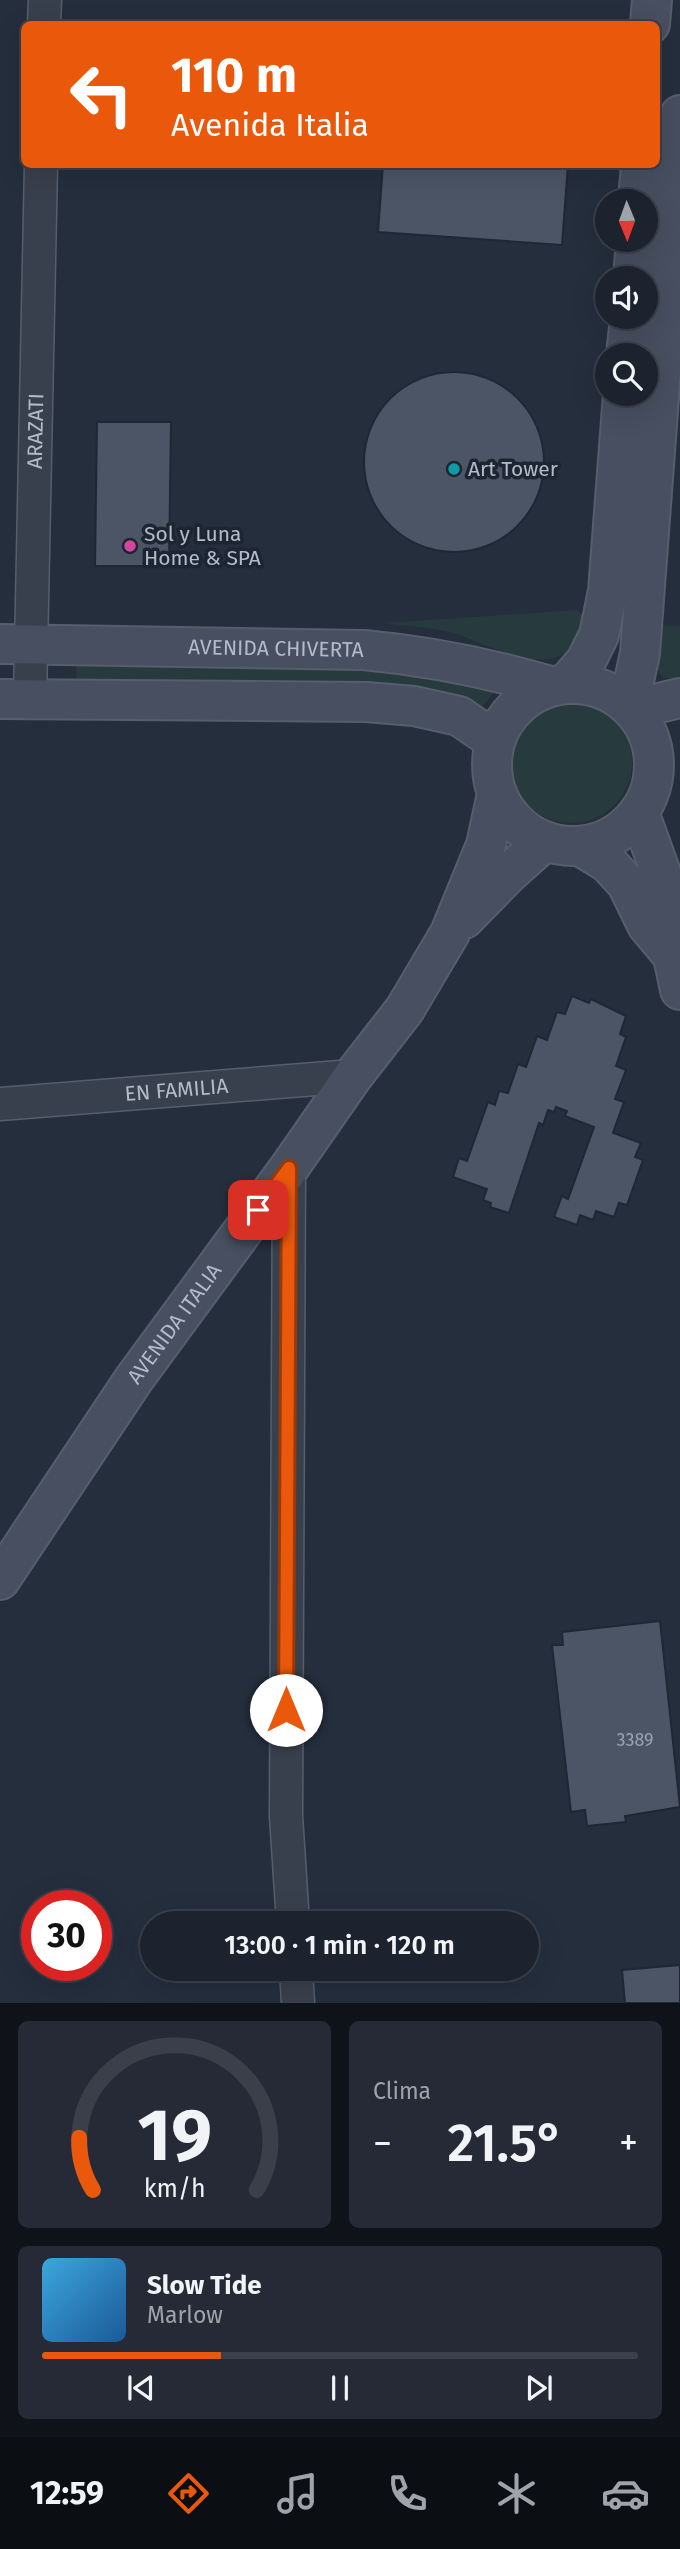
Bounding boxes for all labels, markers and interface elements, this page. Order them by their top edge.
text: 110 m [171,46,297,105]
icon: left [56,49,147,140]
text: Avenida Italia [171,106,369,144]
north arrow [595,189,658,252]
map controls [595,189,658,406]
button: sound [595,266,658,329]
button: search [595,343,658,406]
street label: ARAZATI [22,393,49,469]
place label: Art Tower [468,456,558,482]
marker: Art Tower [446,461,462,477]
place label: Sol y Luna Home & SPA [144,521,261,571]
marker: Sol y Luna Home & SPA [122,538,138,554]
street label: AVENIDA CHIVERTA [188,634,364,663]
street label: EN FAMILIA [124,1073,229,1107]
pin [228,1180,288,1240]
icon: arrive [239,1191,277,1229]
street label: AVENIDA ITALIA [122,1259,227,1389]
position arrow [249,1673,323,1747]
house number: 3389 [616,1729,654,1751]
speed limit sign: 30 [21,1890,112,1981]
text: 13:00 · 1 min · 120 m [224,1930,455,1961]
text: Clima [373,2077,431,2105]
text: 19 [137,2093,212,2180]
text: 21.5° [447,2112,564,2175]
text: − [373,2120,392,2166]
text: + [619,2120,638,2166]
text: km/h [144,2174,205,2204]
text: Slow Tide [147,2270,262,2301]
text: Marlow [147,2301,223,2329]
icon: previous [122,2369,160,2407]
icon: pause [321,2369,359,2407]
icon: next [520,2369,558,2407]
icon: directions [164,2469,213,2518]
icon: music [273,2469,322,2518]
icon: phone [383,2469,432,2518]
icon: climate [492,2469,541,2518]
icon: car [601,2469,650,2518]
text: 12:59 [30,2474,104,2512]

